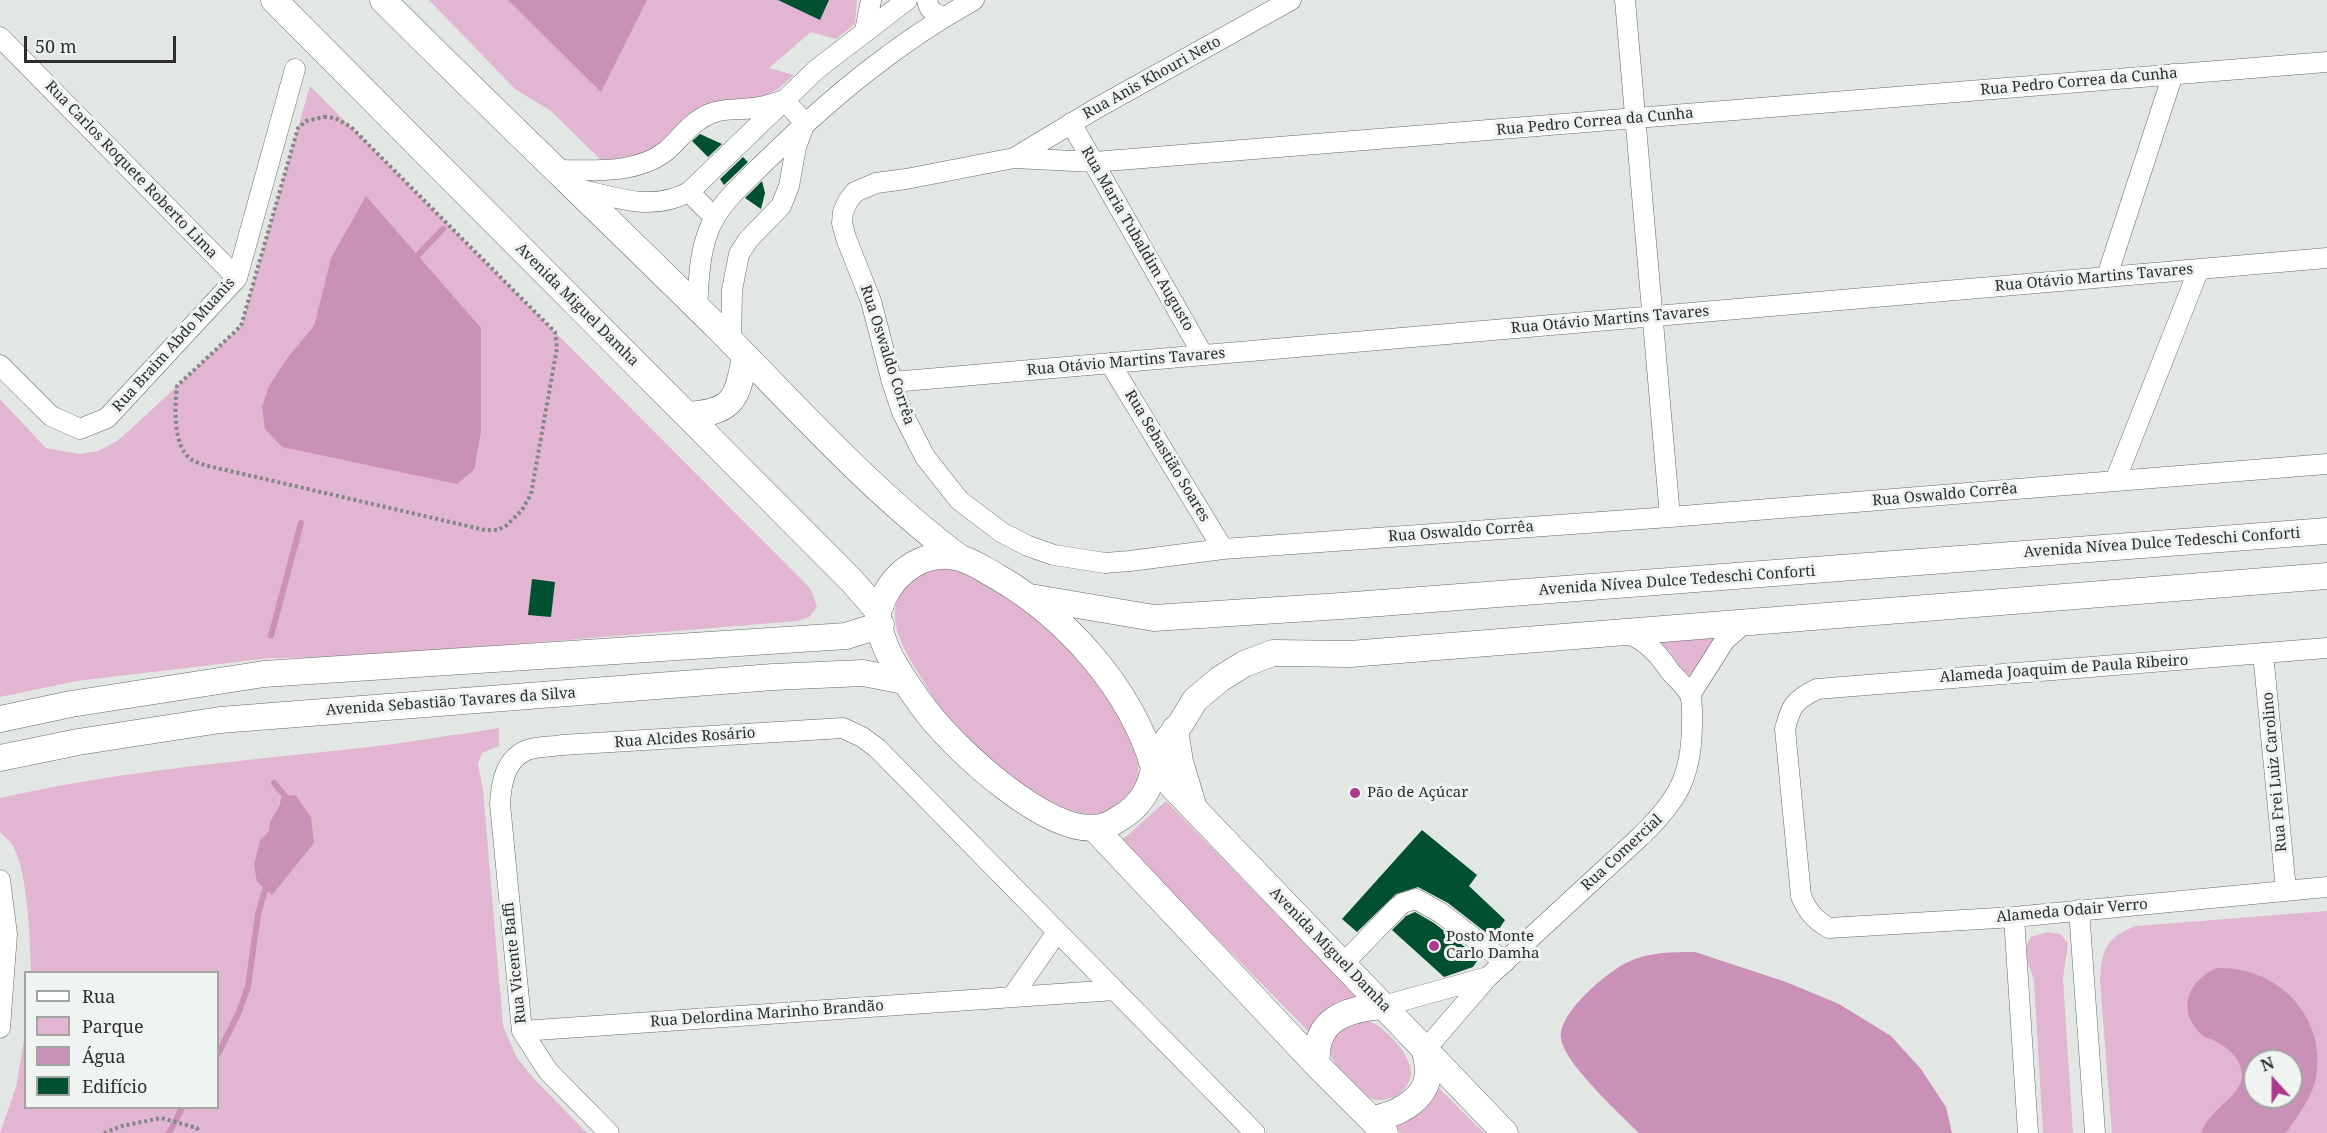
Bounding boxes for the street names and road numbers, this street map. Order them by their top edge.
street label: Rua Anis Khouri Neto [1080,33,1224,123]
street label: Rua Pedro Correa da Cunha [1980,64,2178,100]
street label: Rua Carlos Roquete Roberto Lima [41,77,221,263]
street label: Rua Pedro Correa da Cunha [1496,104,1694,140]
street label: Rua Maria Tubaldim Augusto [1077,144,1197,334]
street label: Avenida Miguel Damha [512,240,642,370]
street label: Rua Otávio Martins Tavares [1994,260,2194,296]
street label: Rua Braim Abdo Muanis [109,274,239,416]
street label: Rua Oswaldo Corrêa [856,283,918,427]
street label: Rua Otávio Martins Tavares [1510,302,1710,338]
street label: Rua Otávio Martins Tavares [1026,344,1226,380]
street label: Rua Sebastião Soares [1121,387,1213,525]
street label: Rua Oswaldo Corrêa [1872,480,2018,510]
street label: Rua Oswaldo Corrêa [1388,518,1534,546]
street label: Avenida Nívea Dulce Tedeschi Conforti [2023,524,2301,562]
street label: Avenida Nívea Dulce Tedeschi Conforti [1538,562,1816,600]
street label: Alameda Joaquim de Paula Ribeiro [1939,651,2189,687]
street label: Avenida Sebastião Tavares da Silva [325,684,577,720]
street label: Rua Frei Luiz Carolino [2259,691,2291,853]
street label: Rua Alcides Rosário [614,724,756,752]
street label: Rua Comercial [1578,811,1666,895]
street label: Avenida Miguel Damha [1266,884,1394,1016]
street label: Alameda Odair Verro [1995,895,2149,927]
street label: Rua Vicente Baffi [500,901,530,1025]
street label: Rua Delordina Marinho Brandão [650,997,884,1031]

